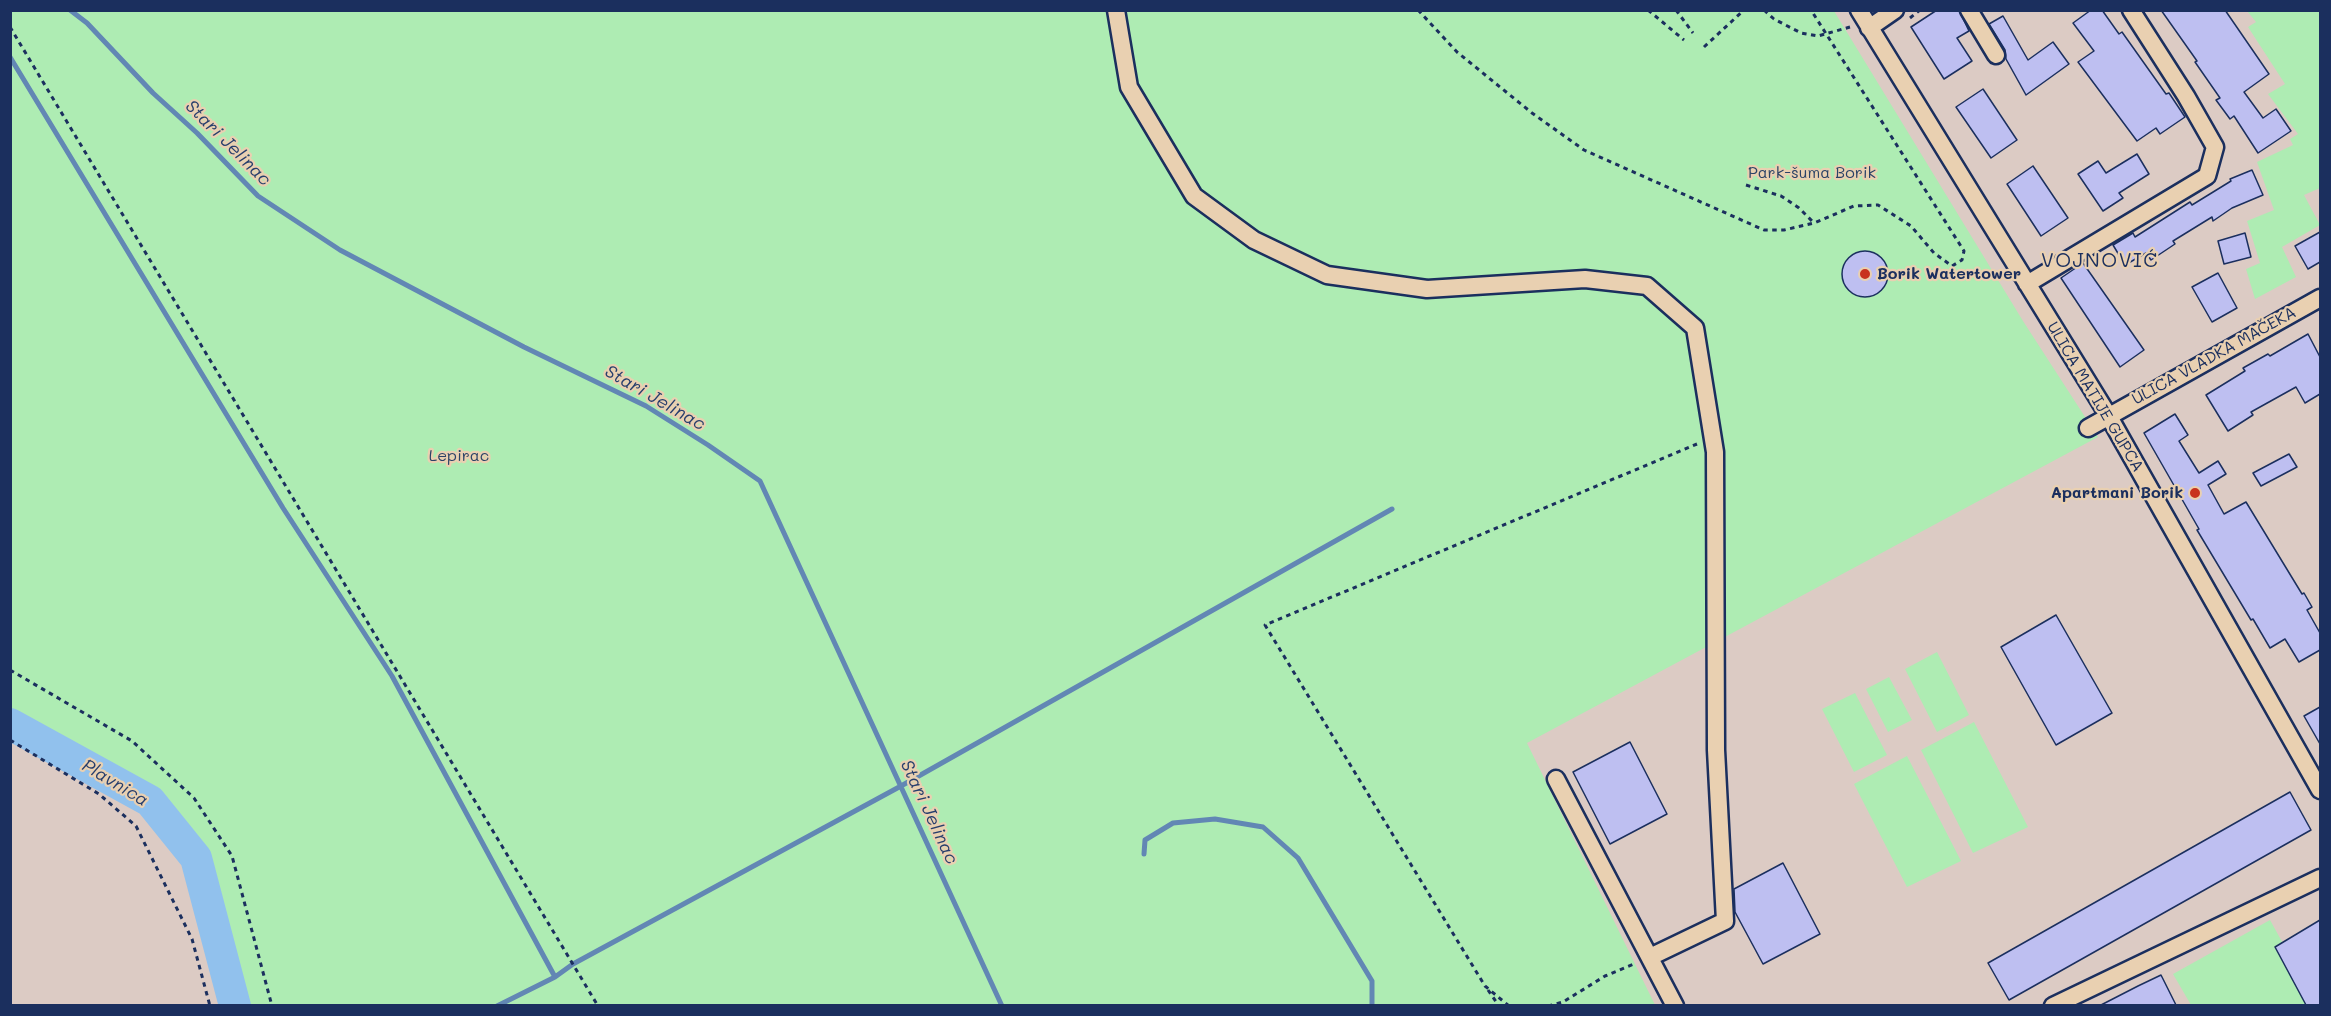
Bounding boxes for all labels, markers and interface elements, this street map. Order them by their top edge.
water label: Stari Jelinac [181,96,275,190]
park label: Park-šuma Borik [1748,163,1876,183]
district label: VOJNOVIĆ [2041,249,2159,273]
place label: Borik Watertower [1877,264,2021,284]
marker: Borik Watertower [1858,267,1872,281]
street label: ULICA VLADKA MAČEKA [2129,303,2299,409]
street label: ULICA MATIJE GUPCA [2043,319,2147,475]
water label: Stari Jelinac [601,361,709,435]
park label: Lepirac [429,446,489,466]
place label: Apartmani Borik [2051,483,2183,503]
marker: Apartmani Borik [2188,486,2202,500]
water label: Plavnica [78,755,152,811]
water label: Stari Jelinac [895,757,963,867]

